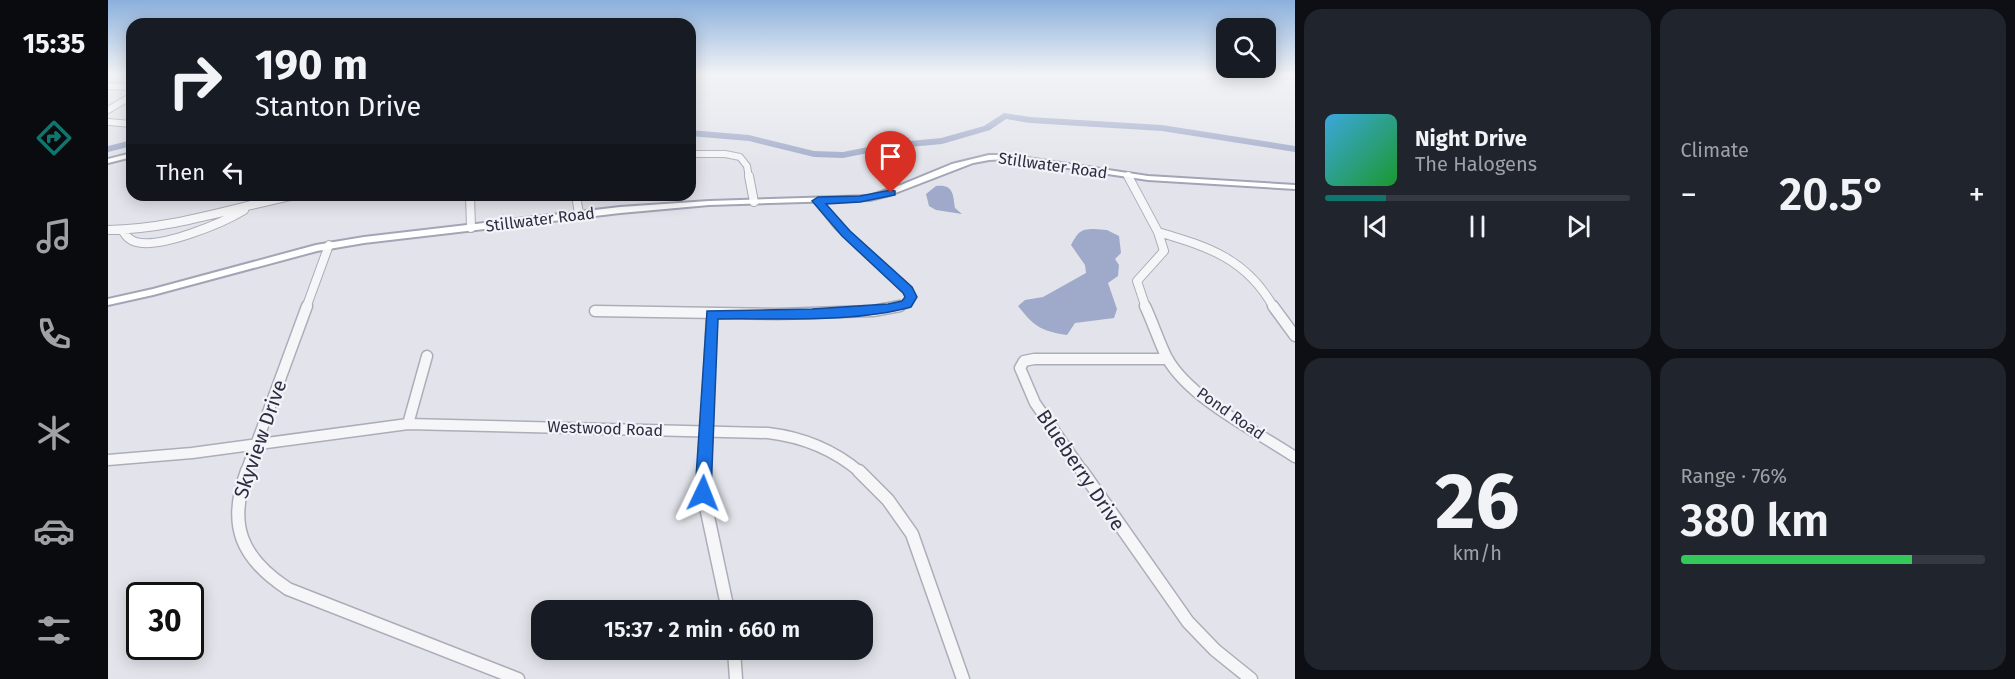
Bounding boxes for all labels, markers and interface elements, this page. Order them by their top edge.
map controls [1216,18,1276,78]
button: search [1216,18,1276,78]
text: 15:35 [23,28,85,60]
text: 190 m [255,40,368,90]
icon: right [156,42,234,120]
text: Stanton Drive [255,91,421,123]
icon: directions [33,117,75,159]
text: Night Drive [1415,125,1527,152]
pin [865,131,916,193]
text: Climate [1681,138,1749,162]
icon: arrive [874,140,907,173]
street label: Stillwater Road [997,148,1109,183]
text: The Halogens [1415,152,1537,176]
icon: left [217,156,250,189]
text: Then [156,159,205,186]
text: 20.5° [1779,168,1886,222]
text: − [1681,175,1697,215]
text: + [1969,175,1985,215]
street label: Stillwater Road [484,203,596,236]
icon: previous [1359,210,1392,243]
icon: pause [1461,210,1494,243]
icon: next [1562,210,1595,243]
icon: music [33,215,75,257]
icon: phone [33,313,75,355]
street label: Skyview Drive [228,377,292,501]
street label: Pond Road [1193,383,1268,444]
street label: Blueberry Drive [1032,405,1130,535]
icon: climate [33,412,75,454]
street label: Westwood Road [547,417,663,440]
text: 26 [1435,455,1519,549]
position arrow [671,461,735,525]
text: Range · 76% [1681,464,1787,488]
text: 380 km [1681,494,1829,548]
icon: car [33,510,75,552]
text: km/h [1453,541,1502,565]
speed limit sign: 30 [126,582,204,660]
icon: filters [33,609,75,651]
text: 15:37 · 2 min · 660 m [604,616,800,643]

